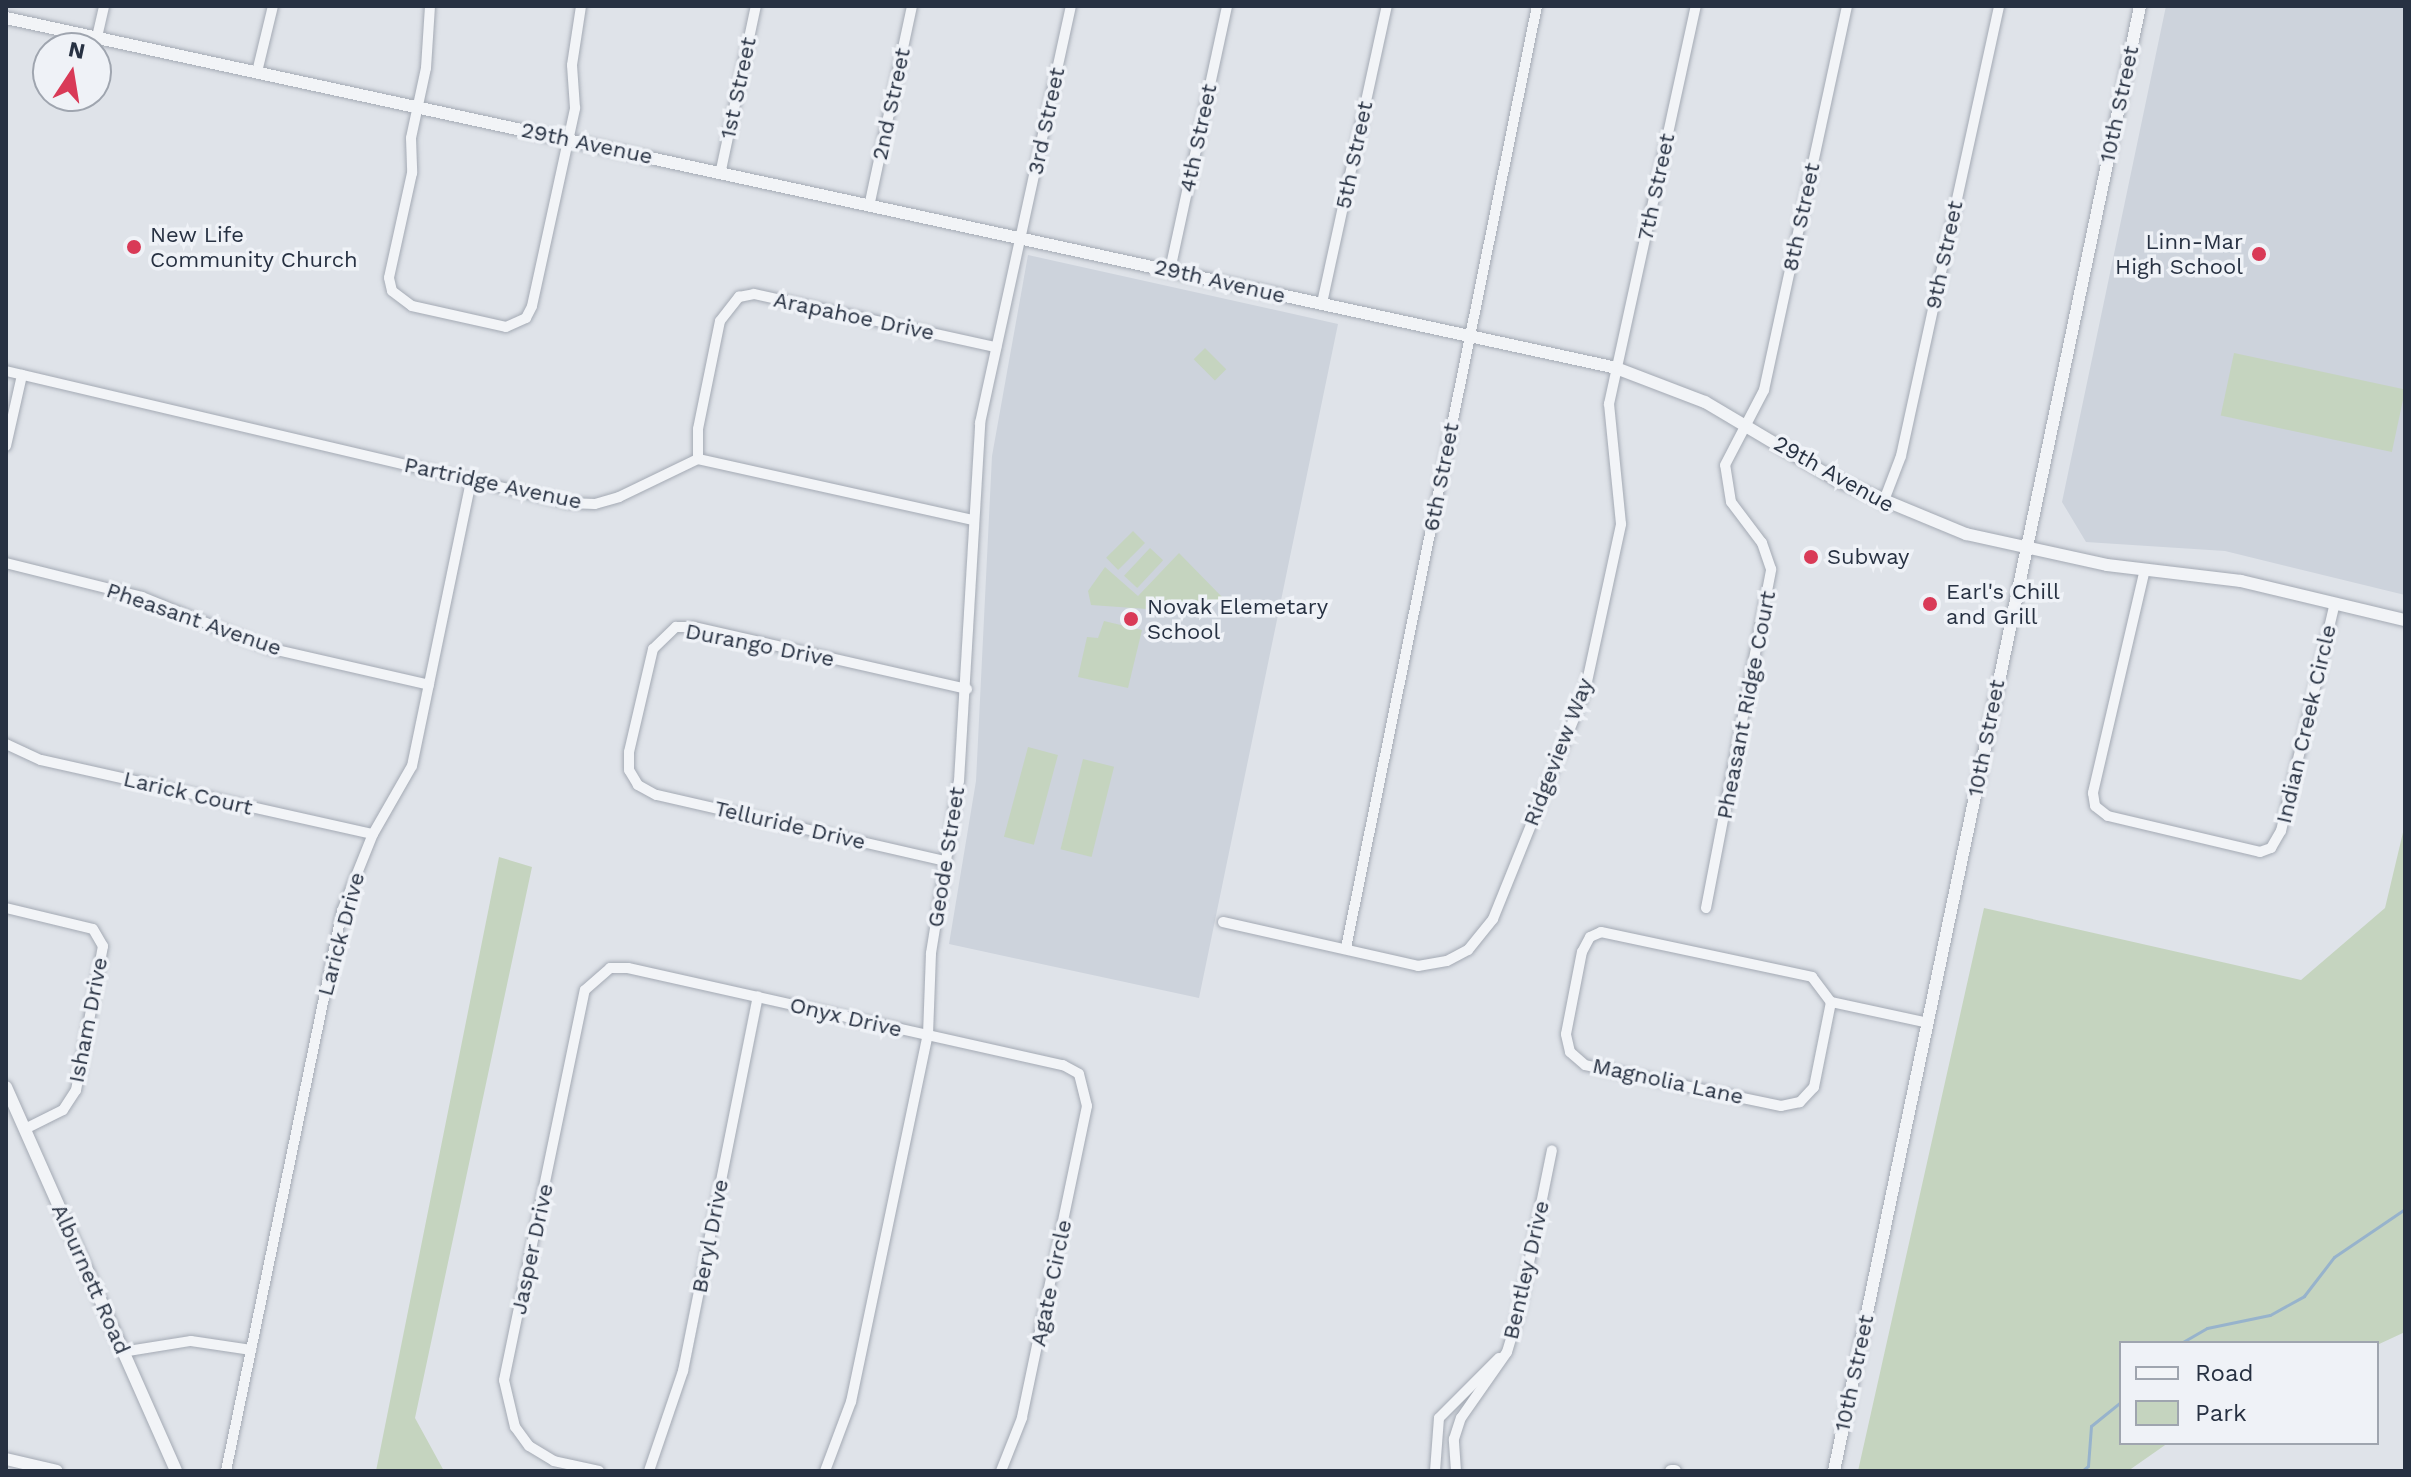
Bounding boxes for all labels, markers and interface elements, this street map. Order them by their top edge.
north arrow [32,32,112,112]
street label: 1st Street [714,35,762,141]
text: N [66,36,87,64]
street label: 10th Street [2094,43,2144,165]
street label: 2nd Street [866,46,916,162]
street label: 3rd Street [1022,65,1070,177]
street label: 4th Street [1174,81,1222,195]
street label: 5th Street [1330,99,1378,211]
street label: 29th Avenue [518,116,656,170]
street label: 7th Street [1632,131,1680,243]
street label: 8th Street [1777,160,1825,274]
street label: 9th Street [1920,198,1968,312]
place label: New Life Community Church [150,221,358,272]
place label: Linn-Mar High School [2115,228,2243,280]
marker: New Life Community Church [125,238,143,256]
marker: Linn-Mar High School [2250,245,2268,263]
street label: 29th Avenue [1151,253,1289,309]
street label: Arapahoe Drive [771,286,937,346]
street label: 6th Street [1418,421,1464,533]
street label: 29th Avenue [1769,430,1899,518]
street label: Partridge Avenue [401,451,585,515]
place label: Subway [1827,544,1909,570]
marker: Subway [1802,548,1820,566]
street label: Pheasant Avenue [103,577,285,661]
place label: Earl's Chill and Grill [1946,578,2060,630]
street label: Pheasant Ridge Court [1711,589,1781,821]
place label: Novak Elemetary School [1147,593,1329,644]
marker: Earl's Chill and Grill [1921,595,1939,613]
marker: Novak Elemetary School [1122,610,1140,628]
street label: Durango Drive [683,618,837,672]
street label: Indian Creek Circle [2270,622,2342,826]
street label: Ridgeview Way [1517,674,1599,830]
street label: 10th Street [1962,677,2010,799]
street label: Larick Court [121,765,255,821]
street label: Geode Street [922,785,970,929]
street label: Telluride Drive [712,795,868,855]
street label: Larick Drive [312,869,370,999]
street label: Isham Drive [63,955,113,1085]
street label: Onyx Drive [787,991,905,1043]
street label: Magnolia Lane [1590,1052,1746,1110]
street label: Beryl Drive [686,1176,734,1296]
street label: Jasper Drive [505,1181,559,1317]
street label: Bentley Drive [1497,1198,1555,1342]
street label: Alburnett Road [46,1200,136,1358]
street label: Agate Circle [1025,1217,1077,1349]
street label: 10th Street [1829,1312,1879,1434]
legend [2119,1341,2379,1445]
text: Road [2195,1359,2254,1387]
text: Park [2195,1399,2247,1427]

